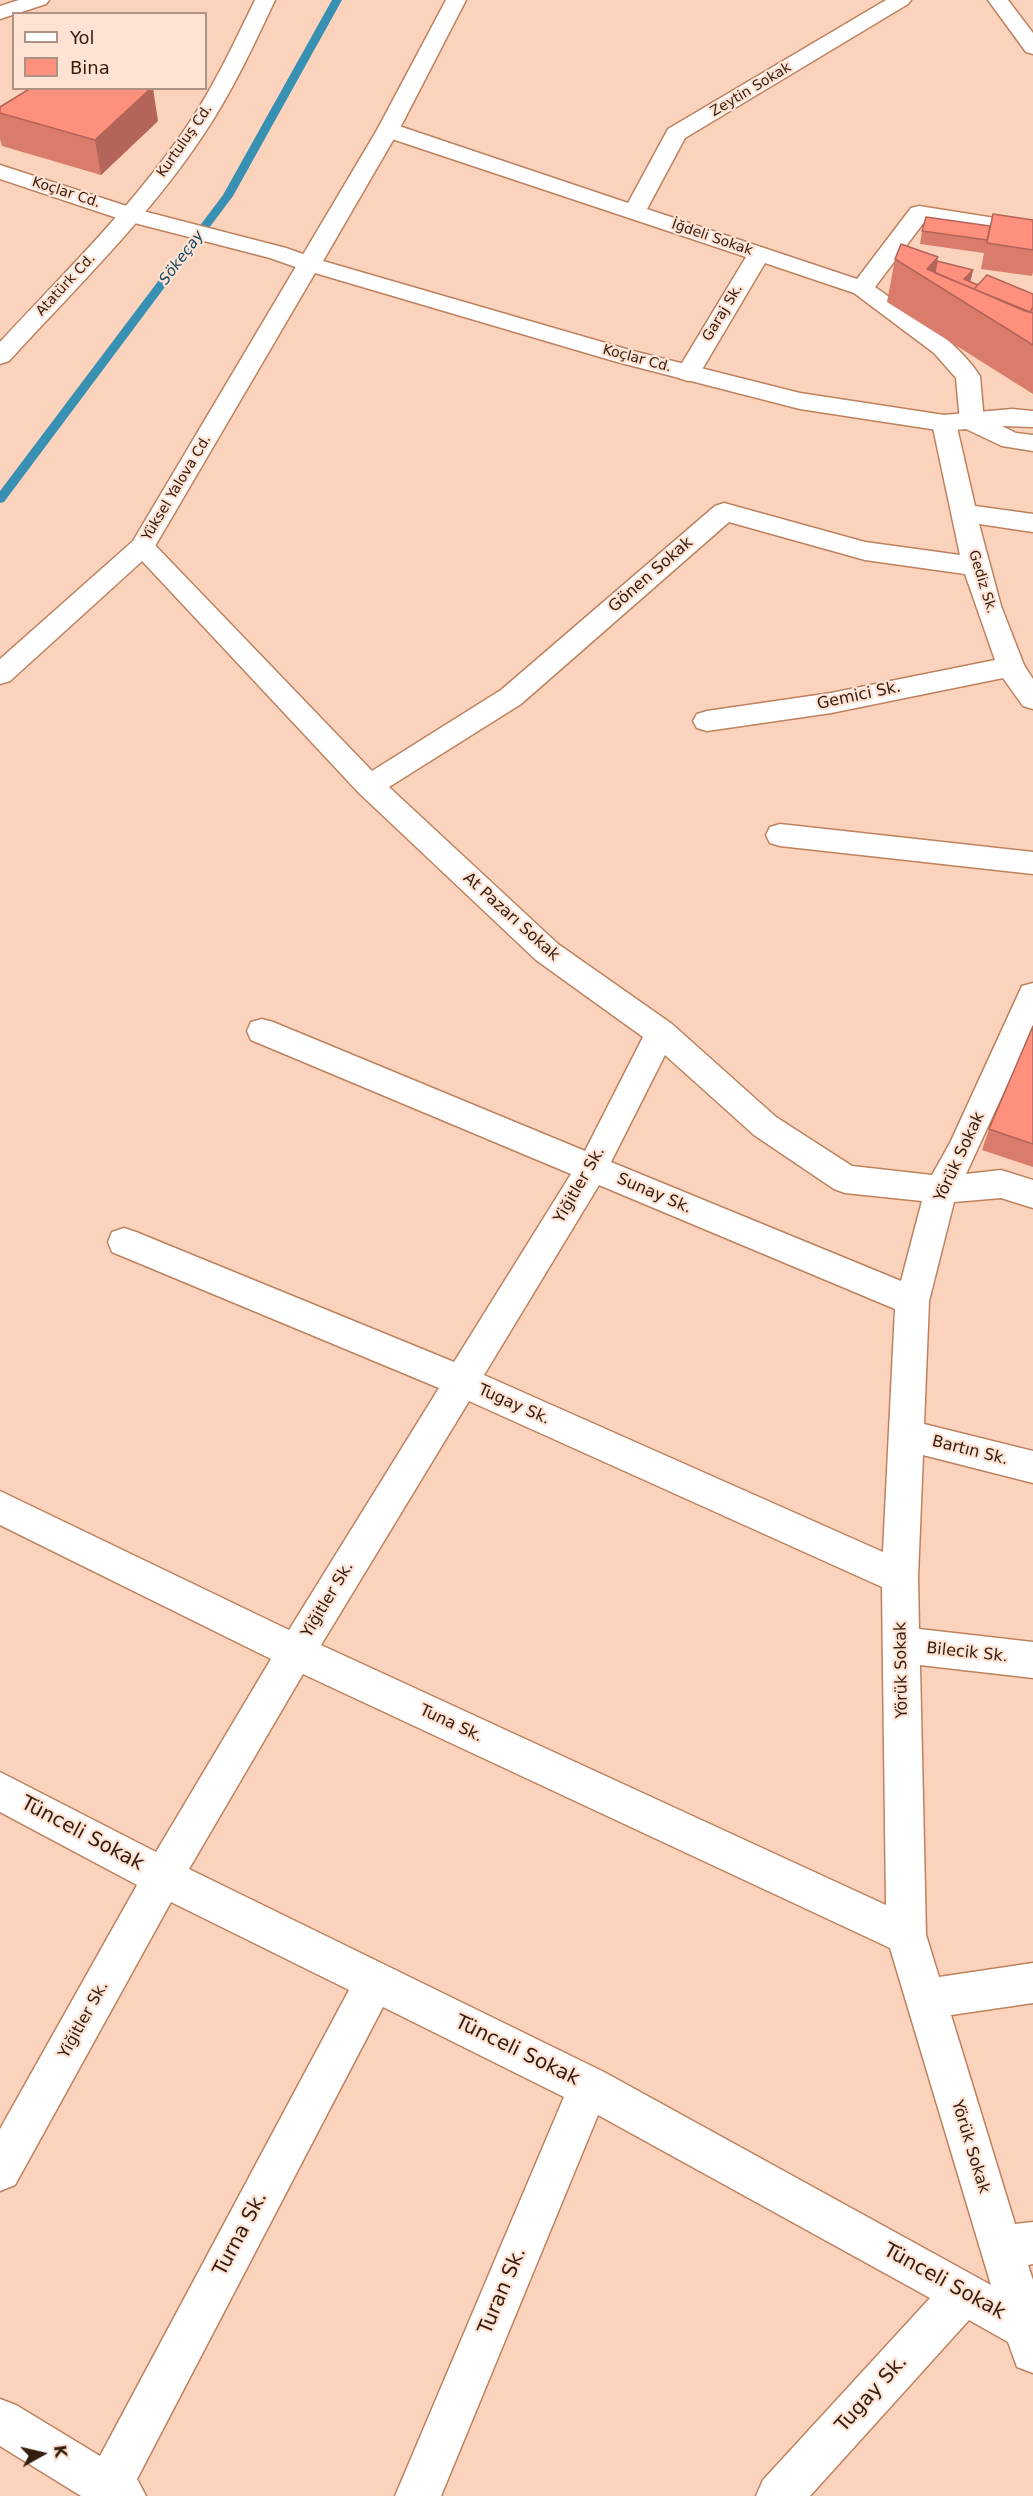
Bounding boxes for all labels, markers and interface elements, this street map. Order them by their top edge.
legend [12,12,207,90]
text: Yol [70,27,95,48]
text: Bina [70,57,110,78]
street label: Zeytin Sokak [708,59,794,121]
street label: Kurtuluş Cd. [154,101,216,181]
street label: Koçlar Cd. [30,174,102,212]
street label: İğdeli Sokak [669,216,755,260]
water label: Sökeçay [156,227,208,289]
street label: Atatürk Cd. [33,250,99,320]
street label: Garaj Sk. [699,281,747,345]
street label: Koçlar Cd. [601,342,673,376]
street label: Yüksel Yalova Cd. [139,432,215,544]
street label: Gönen Sokak [605,533,697,617]
street label: Gediz Sk. [964,548,1000,616]
street label: Gemici Sk. [815,678,903,714]
street label: At Pazarı Sokak [459,869,563,965]
street label: Yörük Sokak [931,1109,989,1205]
street label: Yiğitler Sk. [550,1143,610,1227]
street label: Sunay Sk. [614,1170,694,1218]
street label: Tugay Sk. [475,1381,553,1429]
street label: Bartın Sk. [930,1432,1010,1470]
street label: Yiğitler Sk. [298,1559,358,1641]
street label: Yörük Sokak [892,1622,912,1718]
street label: Bilecik Sk. [925,1639,1009,1667]
street label: Tuna Sk. [417,1701,485,1747]
street label: Tünceli Sokak [17,1792,147,1876]
street label: Yiğitler Sk. [55,1978,113,2062]
street label: Tünceli Sokak [451,2010,583,2092]
street label: Yörük Sokak [947,2098,993,2196]
street label: Turna Sk. [209,2188,273,2280]
street label: Tünceli Sokak [879,2239,1009,2325]
street label: Turan Sk. [474,2244,532,2338]
street label: Tugay Sk. [831,2350,913,2438]
north arrow [12,2424,72,2484]
text: K [50,2444,71,2459]

